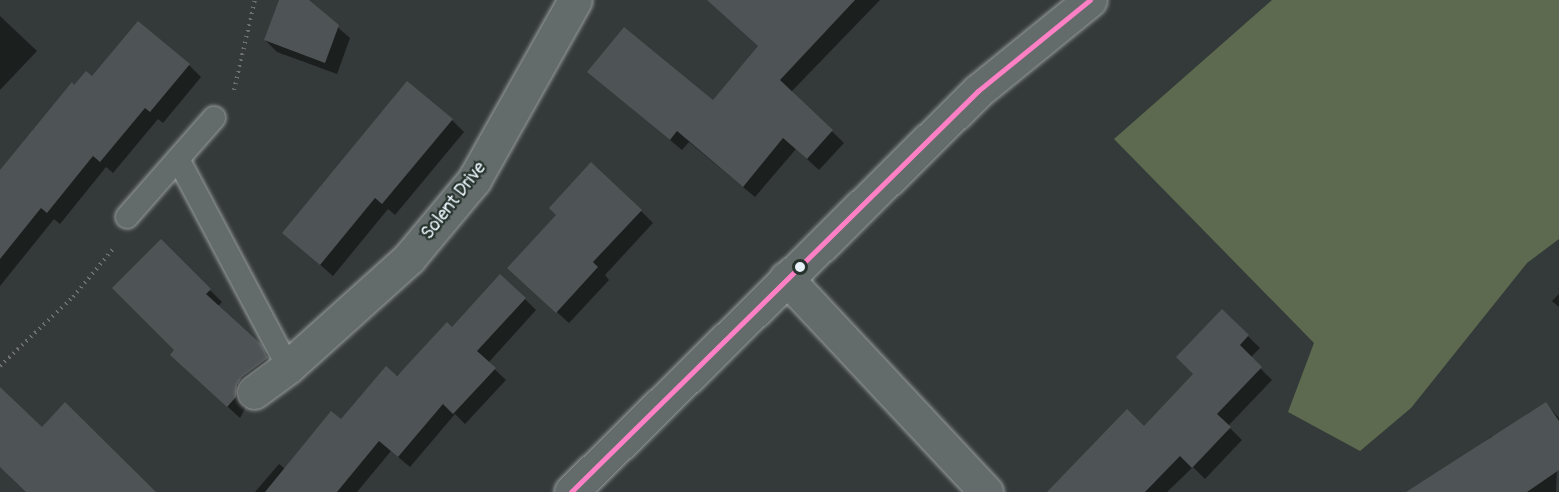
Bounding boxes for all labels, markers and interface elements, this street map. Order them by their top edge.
street label: Solent Drive [417,158,491,244]
unlabelled marker [794,261,806,273]

